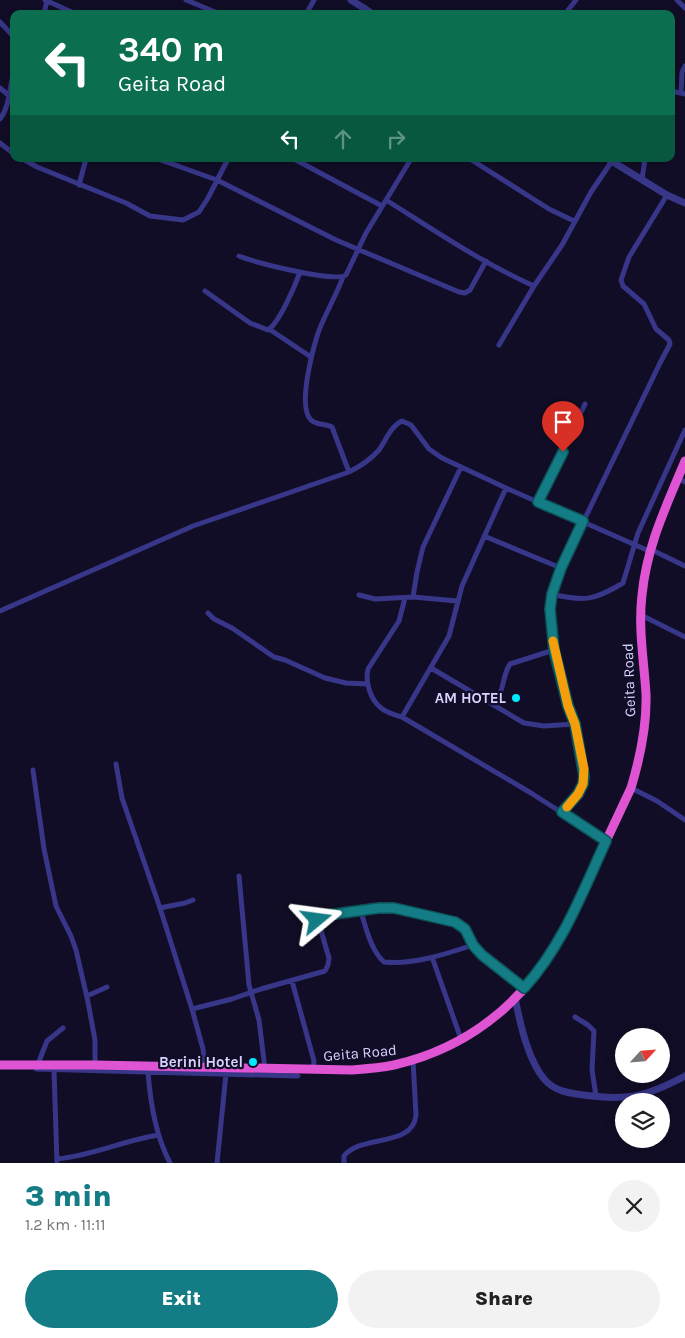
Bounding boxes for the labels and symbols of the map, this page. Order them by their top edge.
pin [542,401,584,452]
street label: Geita Road [619,643,639,717]
place label: AM HOTEL [435,689,507,707]
marker: AM HOTEL [510,692,522,704]
position arrow [290,893,342,945]
north arrow [615,1028,670,1082]
street label: Geita Road [322,1041,398,1065]
place label: Berini Hotel [159,1053,243,1071]
marker: Berini Hotel [247,1056,259,1068]

